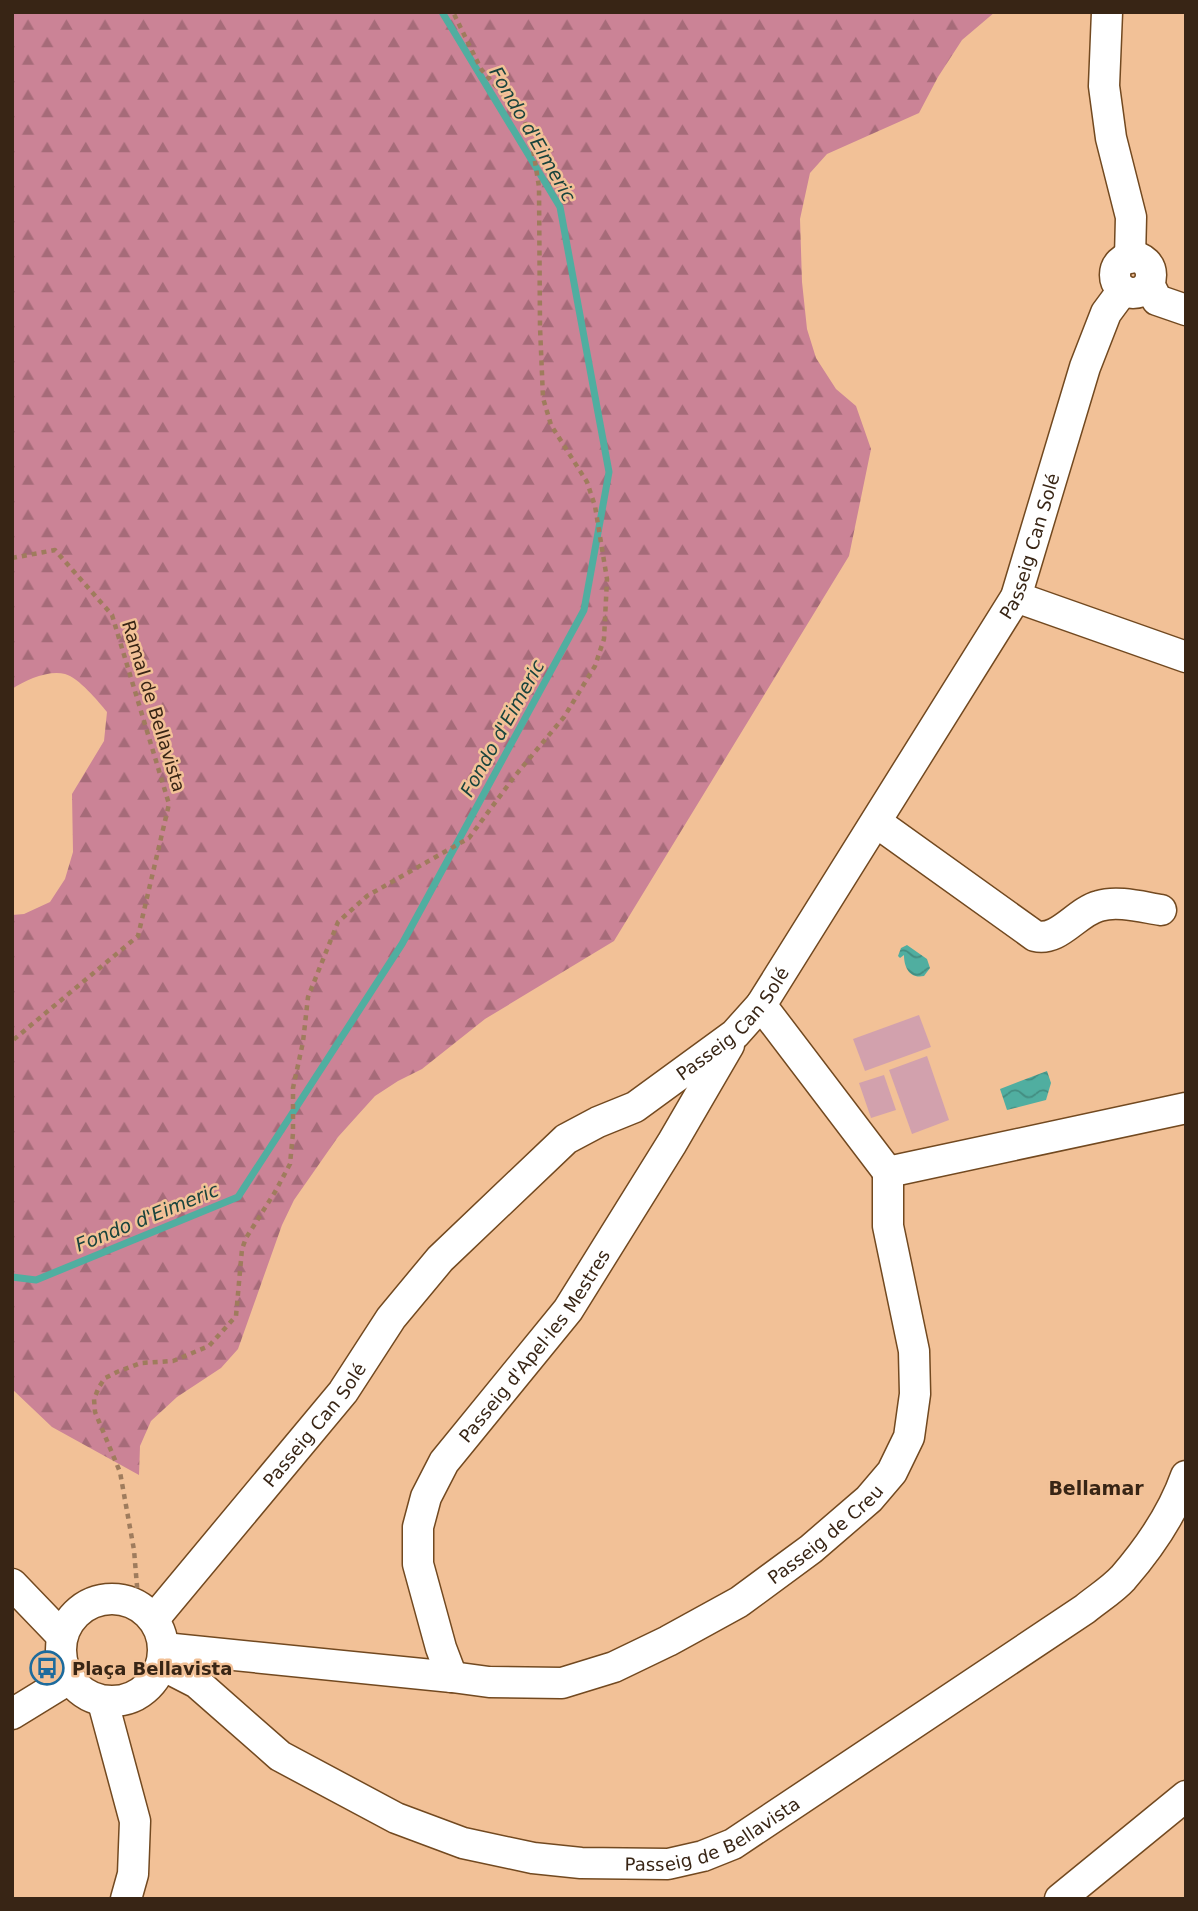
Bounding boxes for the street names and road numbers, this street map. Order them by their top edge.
street label: Passeig Can Solé [995,471,1063,623]
street label: Ramal de Bellavista [118,618,190,794]
street label: Passeig Can Solé [672,963,793,1084]
street label: Passeig d'Apel·les Mestres [454,1245,614,1446]
street label: Passeig Can Solé [258,1359,370,1491]
street label: Passeig de Creu [763,1480,887,1588]
street label: Passeig de Bellavista [625,1792,803,1875]

